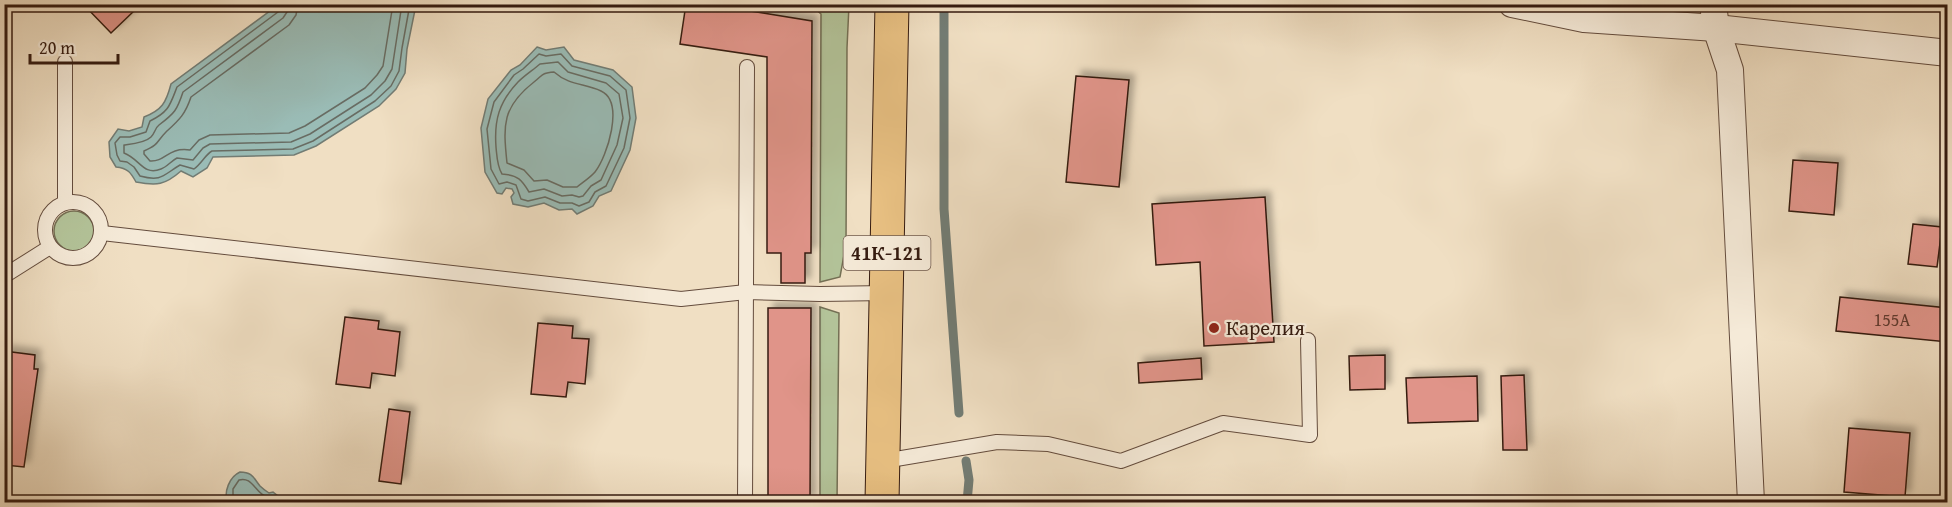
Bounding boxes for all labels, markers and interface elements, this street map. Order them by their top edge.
scale bar [30,27,118,65]
text: 20 m [39,34,75,61]
road number: 41К-121 [844,236,930,270]
house number: 155А [1874,306,1911,333]
place label: Карелия [1226,312,1305,343]
marker: Карелия [1207,321,1221,335]

